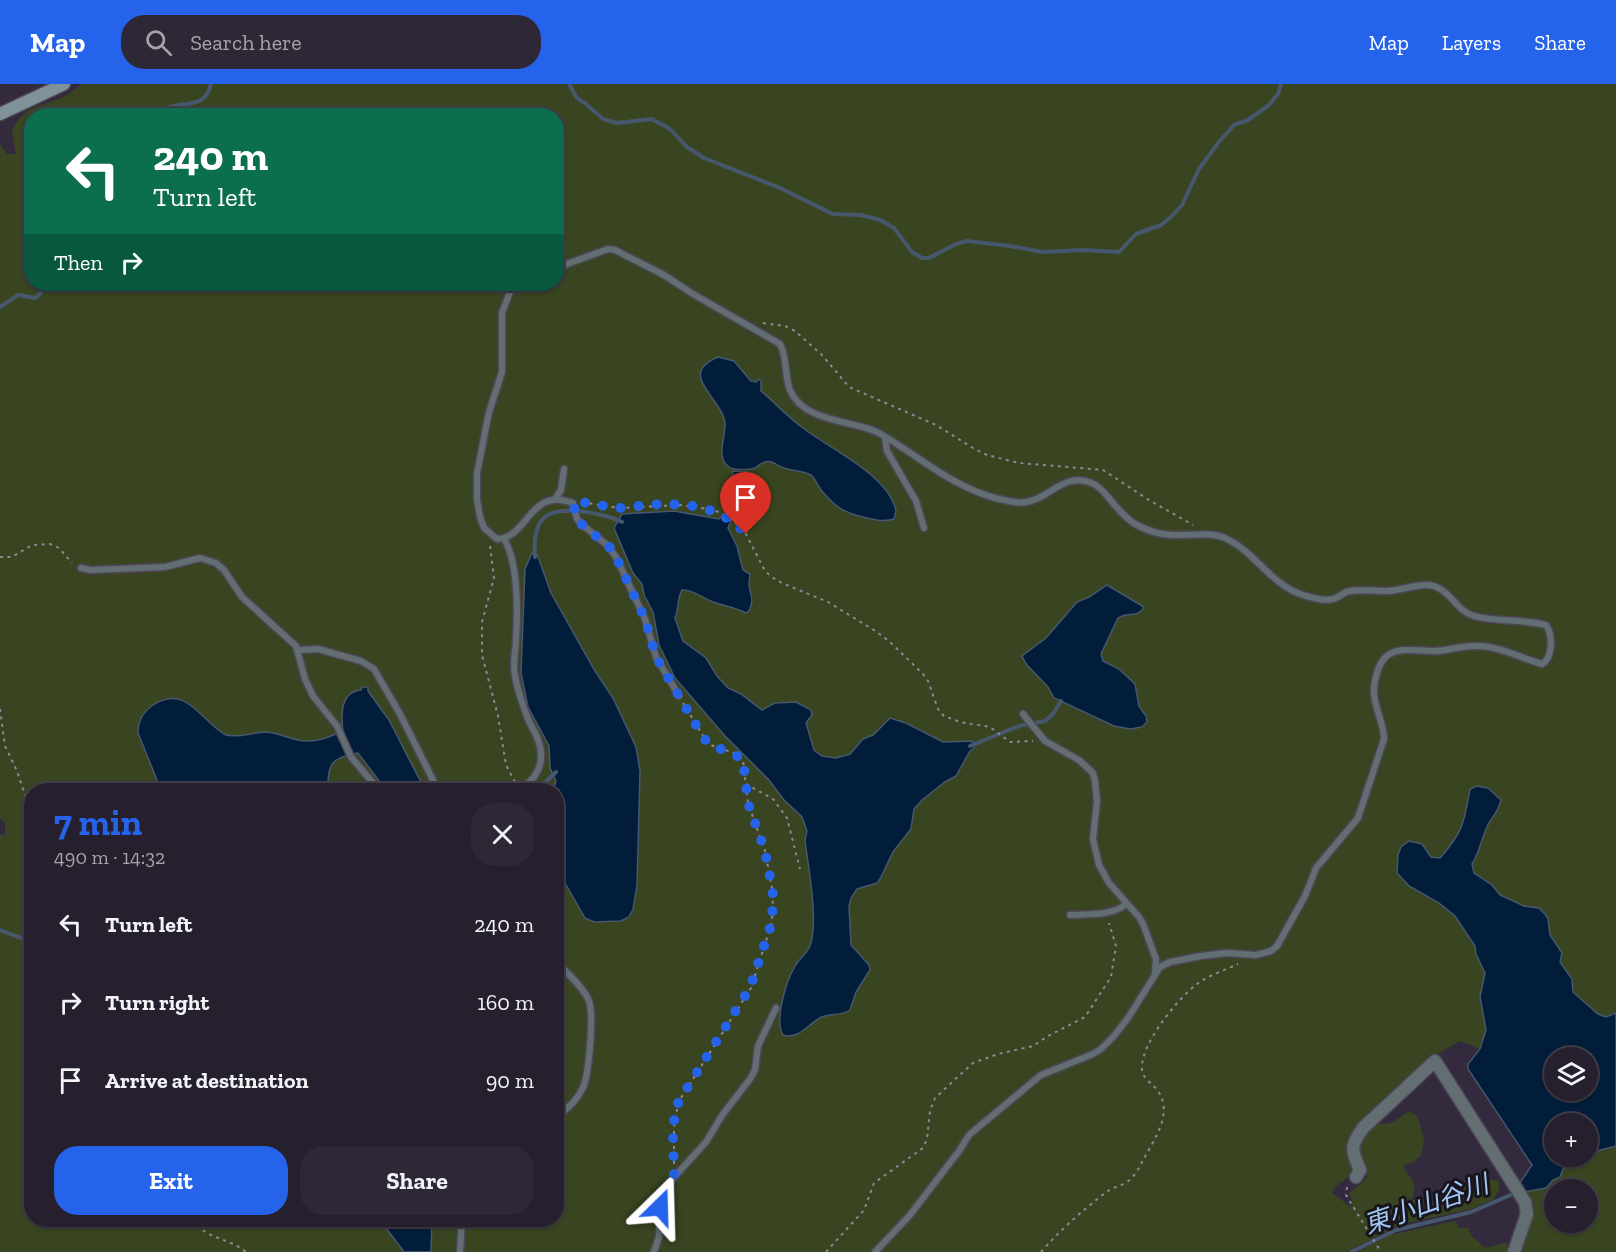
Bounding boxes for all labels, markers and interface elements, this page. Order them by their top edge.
search box [121,15,541,69]
text: Map [30,26,85,59]
icon: search [142,26,175,59]
text: Search here [190,29,302,56]
text: Map [1369,30,1409,55]
text: Layers [1442,30,1501,55]
text: Share [1534,30,1586,55]
text: 240 m [153,130,268,181]
icon: left [54,132,132,210]
text: Turn left [153,181,256,213]
icon: right [115,246,148,279]
text: Then [54,249,103,276]
pin [720,472,771,534]
icon: arrive [729,481,762,514]
text: 7 min [54,801,142,844]
button: close [471,803,534,866]
text: 490 m · 14:32 [54,845,165,869]
icon: left [54,908,87,941]
text: Turn left [105,911,192,938]
text: 240 m [474,911,534,938]
icon: right [54,986,87,1019]
text: Turn right [105,989,209,1016]
text: 160 m [477,989,534,1016]
map controls [1544,1047,1598,1233]
button: layers [1544,1047,1598,1101]
icon: arrive [54,1064,87,1097]
text: Arrive at destination [105,1067,308,1094]
text: 90 m [486,1067,534,1094]
button: + [1544,1113,1598,1167]
button: Exit [54,1146,288,1215]
button: Share [300,1146,534,1215]
water label: 東小山谷川 [1359,1167,1495,1240]
position arrow [628,1175,692,1239]
button: − [1544,1179,1598,1233]

